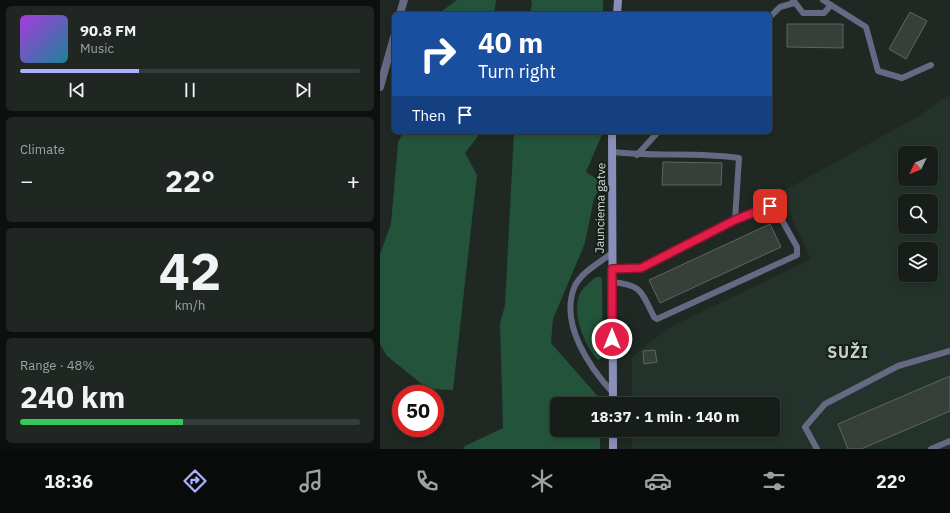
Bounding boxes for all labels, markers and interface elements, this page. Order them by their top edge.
text: 90.8 FM [80,21,136,40]
text: 40 m [478,24,543,61]
icon: right [412,28,464,80]
text: Music [80,40,114,57]
text: Turn right [478,60,556,83]
icon: previous [66,79,88,101]
icon: pause [179,79,201,101]
icon: next [292,79,314,101]
icon: arrive [454,104,476,126]
text: Then [412,106,446,125]
text: Climate [20,141,65,158]
north arrow [898,146,938,186]
map controls [898,146,938,282]
text: 22° [165,161,215,200]
street label: Jaunciema gatve [592,162,608,254]
text: − [20,166,33,195]
text: + [347,166,360,195]
pin [753,189,787,223]
button: search [898,194,938,234]
icon: arrive [759,195,781,217]
text: 42 [159,237,221,304]
button: layers [898,242,938,282]
text: km/h [175,297,205,314]
position arrow [591,318,633,360]
district label: SUŽI [827,341,869,362]
text: Range · 48% [20,357,94,374]
text: 240 km [20,377,125,416]
speed limit sign: 50 [392,385,444,437]
text: 18:37 · 1 min · 140 m [591,407,739,426]
icon: directions [181,467,209,495]
icon: music [297,467,325,495]
icon: phone [413,467,441,495]
icon: climate [528,467,556,495]
icon: car [644,467,672,495]
icon: filters [760,467,788,495]
text: 18:36 [44,470,93,493]
text: 22° [876,470,906,493]

